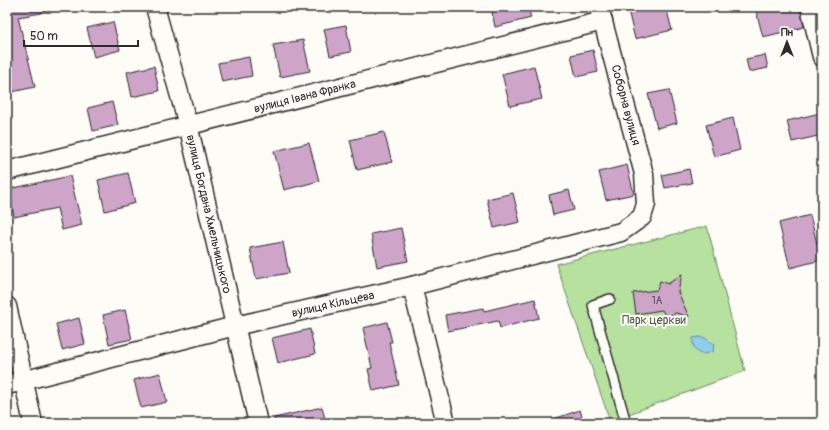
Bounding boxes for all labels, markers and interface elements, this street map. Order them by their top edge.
scale bar [24,22,138,48]
north arrow [767,22,807,62]
text: Пн [781,26,794,39]
text: 50 m [30,29,58,44]
street label: Соборна вулиця [608,63,644,147]
street label: вулиця Івана Франка [252,76,358,117]
street label: вулиця Богдана Хмельницького [183,133,234,296]
street label: вулиця Кільцева [290,288,376,321]
house number: 1А [652,295,663,307]
park label: Парк церкви [622,313,687,328]

